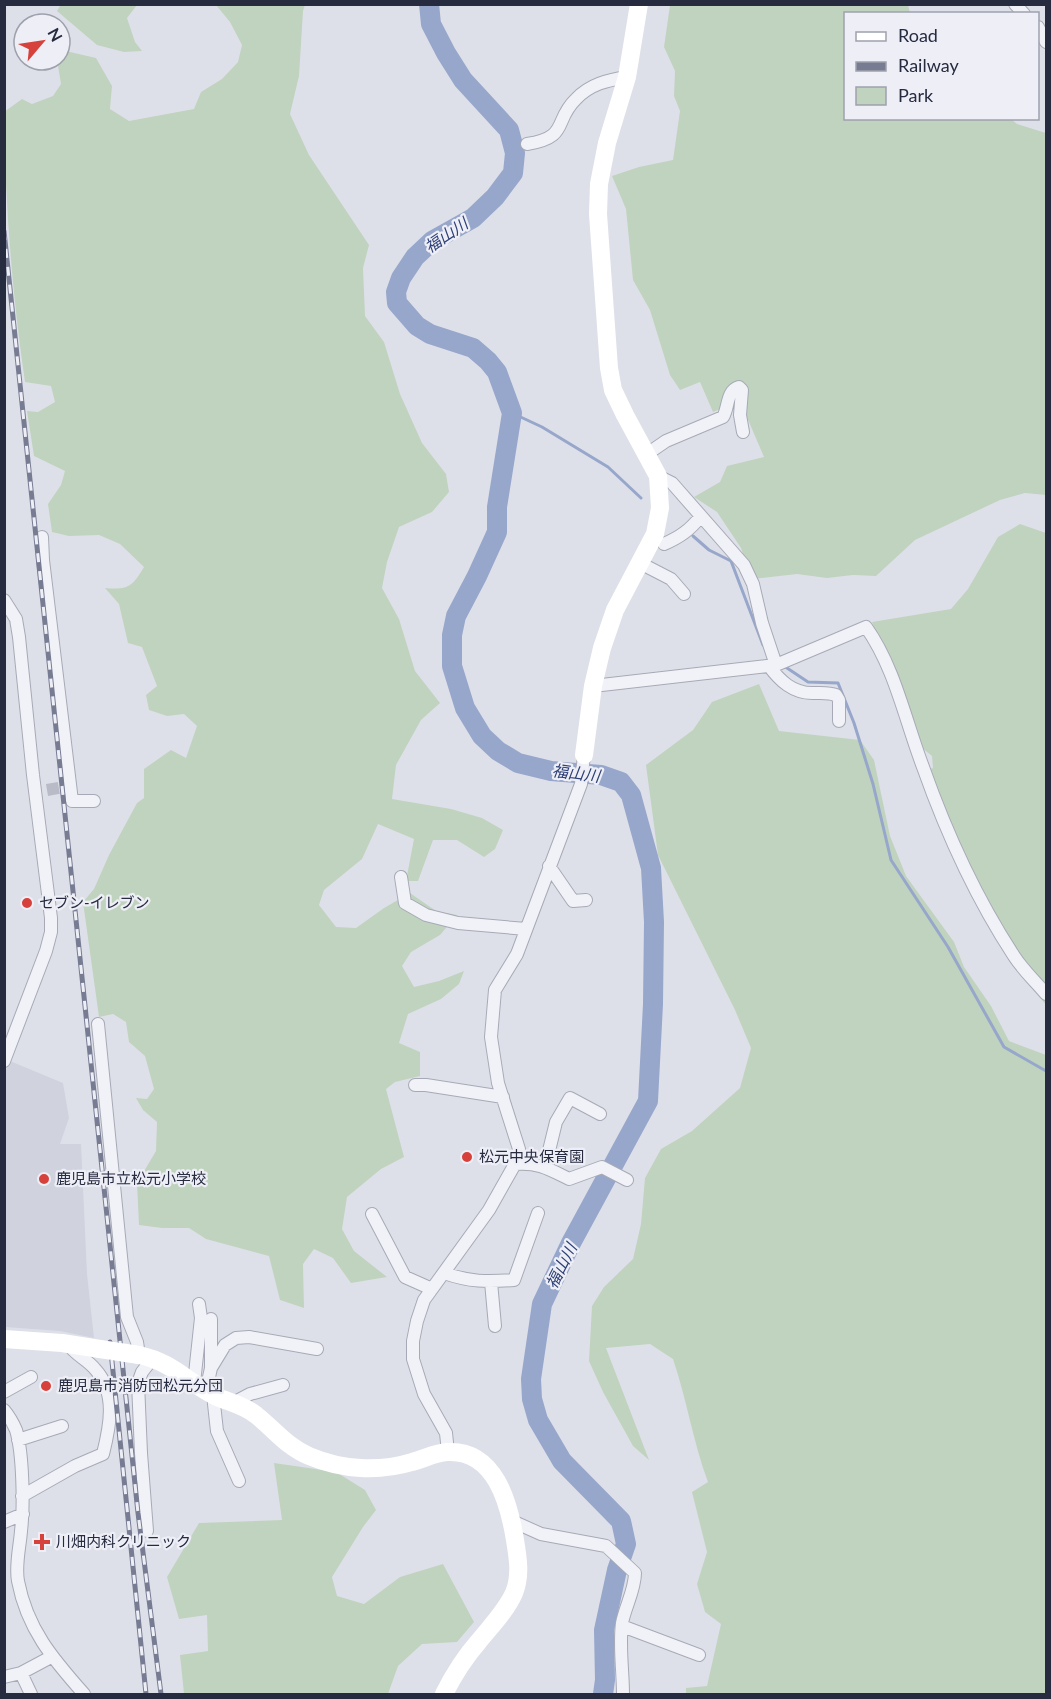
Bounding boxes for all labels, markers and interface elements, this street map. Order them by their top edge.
north arrow [12,12,72,72]
legend [844,12,1039,120]
text: N [44,24,67,44]
text: Road [898,24,938,46]
text: Railway [898,54,959,76]
text: Park [898,84,934,106]
water label: 福山川 [421,212,473,256]
water label: 福山川 [551,760,603,785]
place label: セブン-イレブン [39,893,150,911]
marker: セブン-イレブン [20,896,34,910]
place label: 松元中央保育園 [479,1147,584,1165]
marker: 松元中央保育園 [460,1150,474,1164]
place label: 鹿児島市立松元小学校 [56,1169,206,1187]
marker: 鹿児島市立松元小学校 [37,1172,51,1186]
water label: 福山川 [541,1238,581,1291]
place label: 鹿児島市消防団松元分団 [58,1376,223,1394]
marker: 鹿児島市消防団松元分団 [39,1379,53,1393]
place label: 川畑内科クリニック [56,1532,191,1550]
marker: 川畑内科クリニック [33,1533,51,1551]

